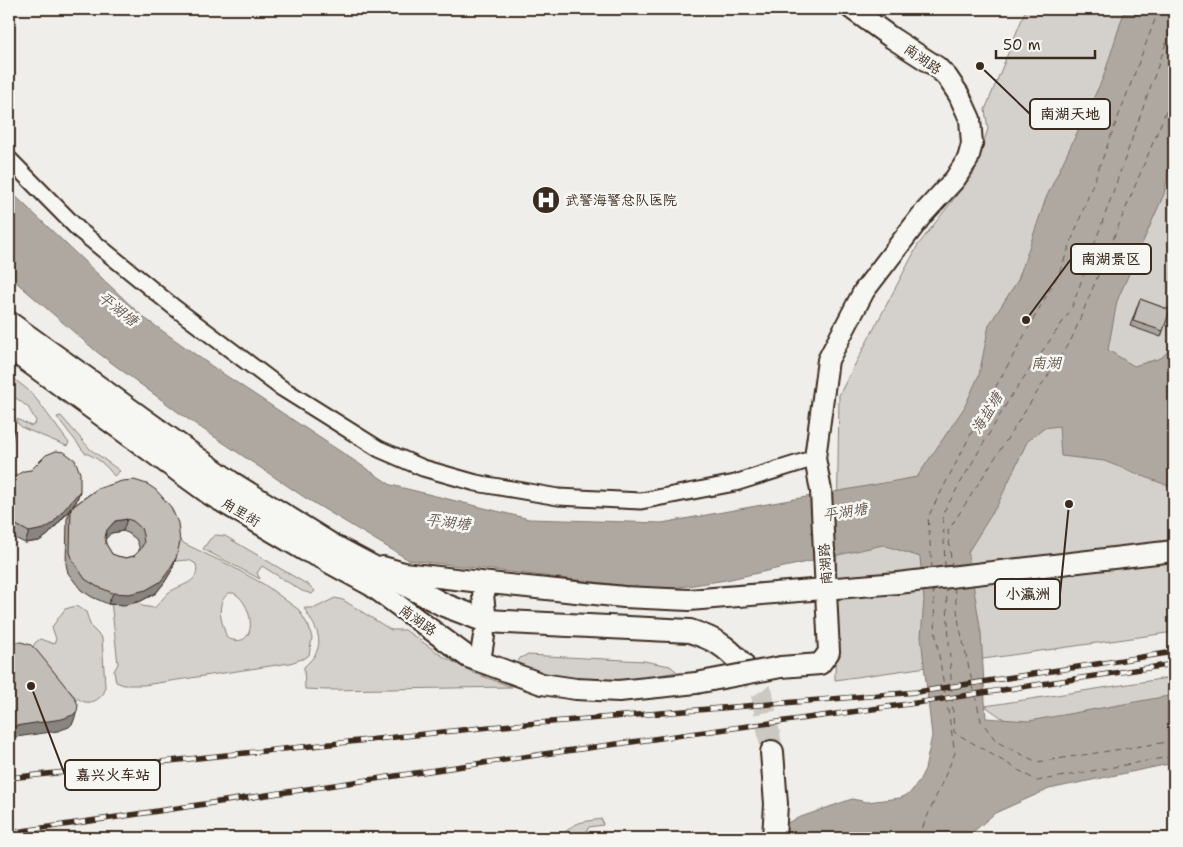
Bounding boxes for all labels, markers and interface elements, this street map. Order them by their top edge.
scale bar [996,28,1094,60]
text: 50 m [1003,35,1041,55]
street label: 南湖路 [901,40,945,78]
callout: 南湖天地 [1030,99,1110,129]
text: 南湖天地 [1040,104,1100,124]
hospital icon: 武警海警总队医院 [531,185,561,215]
place label: 武警海警总队医院 [565,191,677,209]
callout: 南湖景区 [1071,244,1151,274]
text: 南湖景区 [1081,249,1141,269]
water label: 平湖塘 [94,287,143,332]
water label: 南湖 [1031,353,1063,373]
water label: 海盐塘 [967,387,1008,437]
street label: 甪里街 [218,493,264,531]
water label: 平湖塘 [821,498,871,525]
water label: 平湖塘 [424,509,474,535]
street label: 南湖路 [815,542,835,586]
callout: 小瀛洲 [995,579,1060,609]
text: 小瀛洲 [1005,584,1051,604]
street label: 南湖路 [396,600,440,640]
callout: 嘉兴火车站 [65,760,160,790]
text: 嘉兴火车站 [75,765,151,785]

